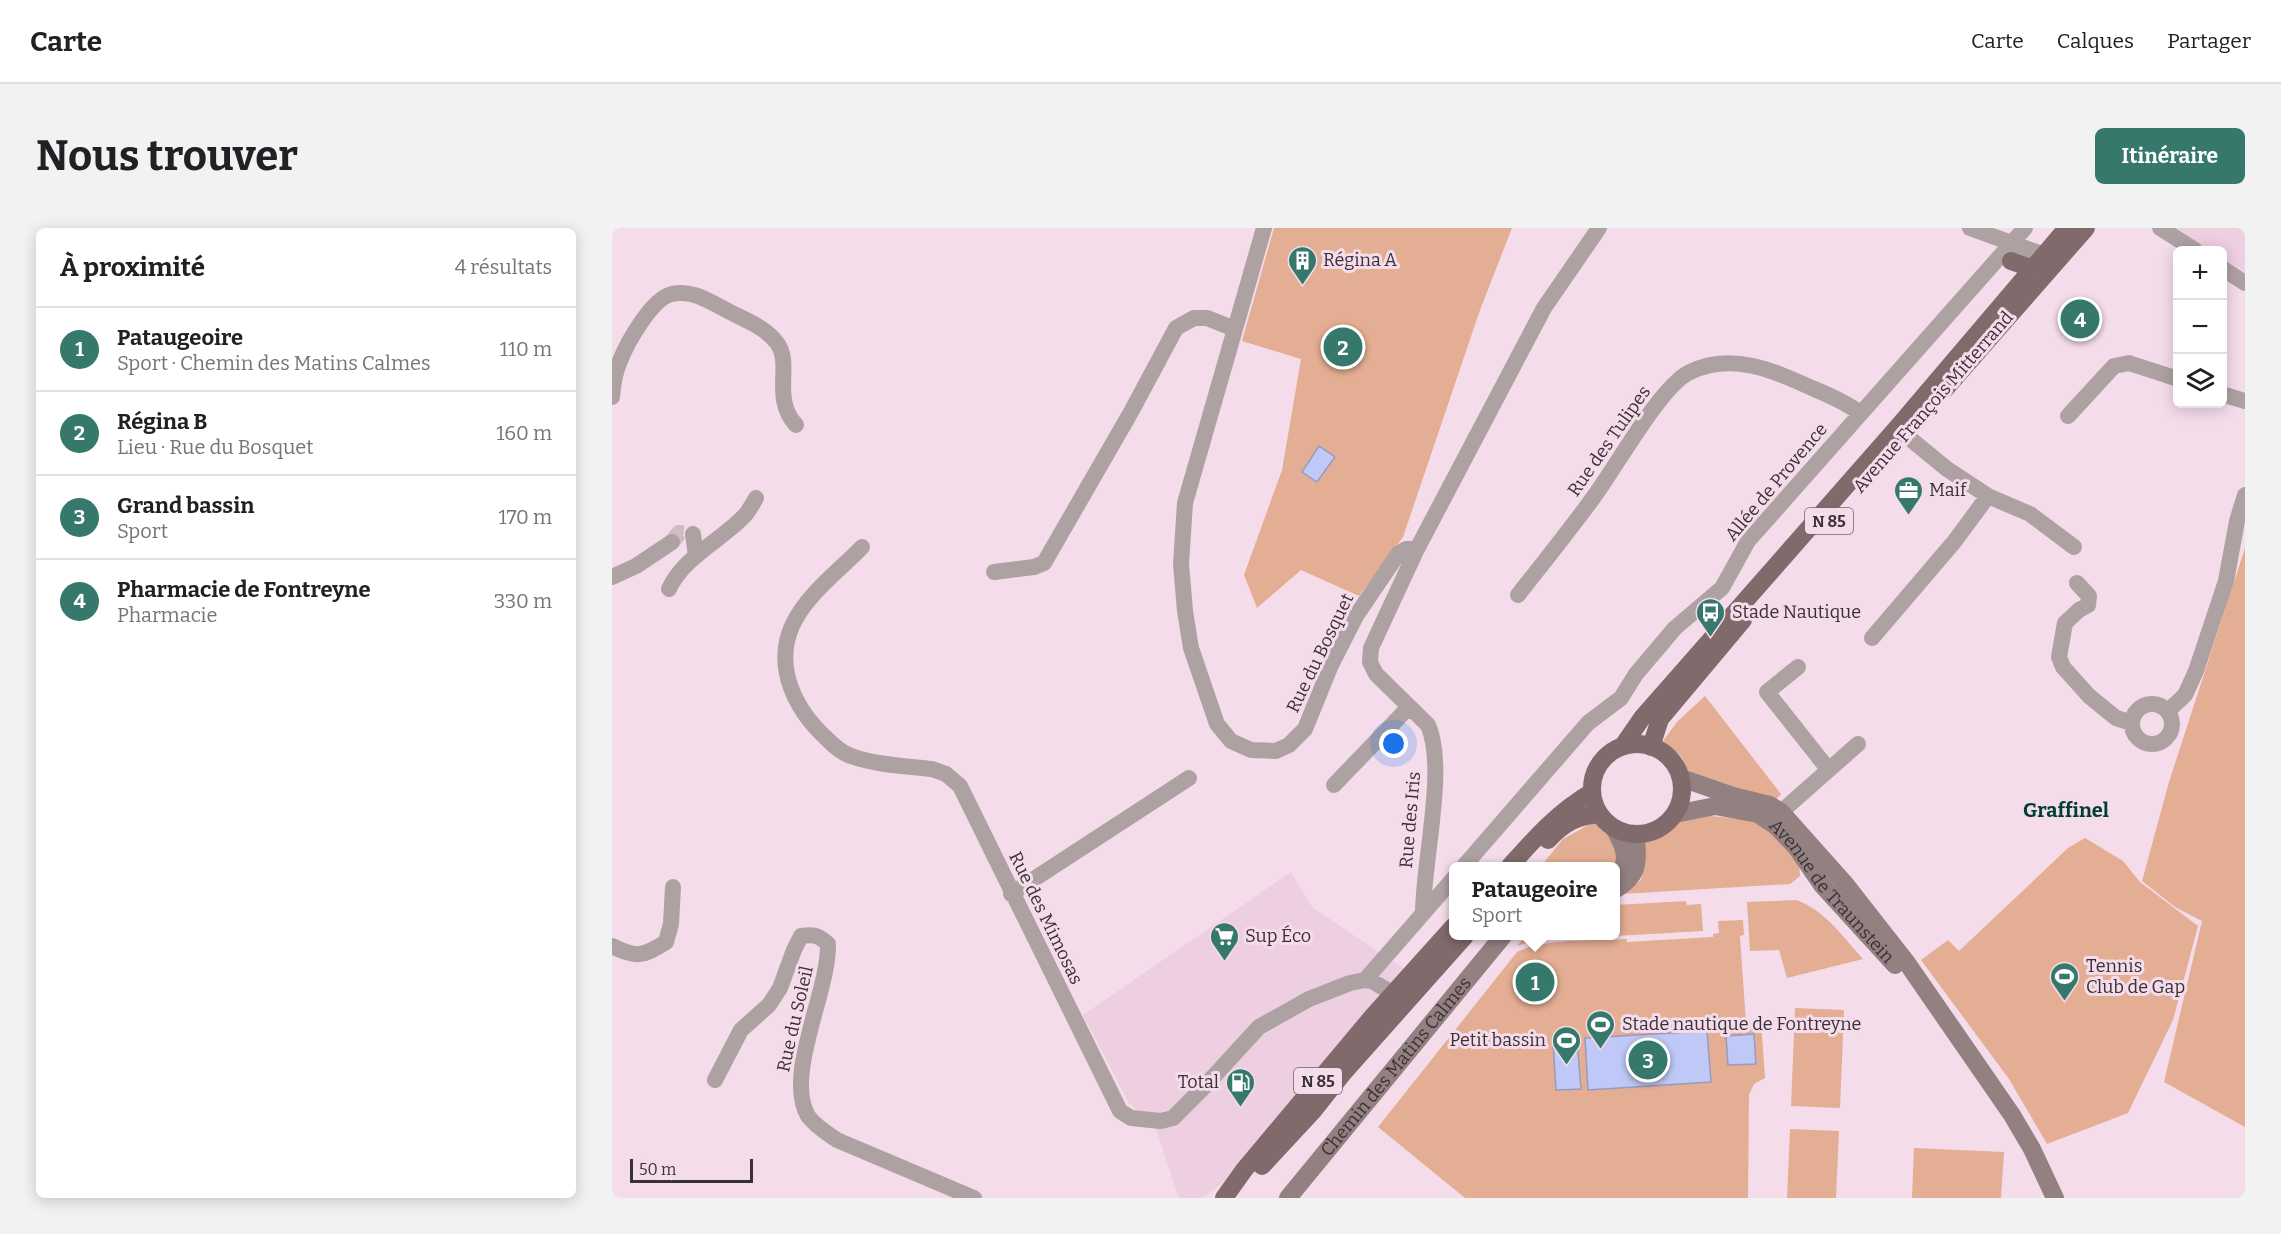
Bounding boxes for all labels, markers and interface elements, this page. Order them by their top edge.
text: Carte [30,25,102,58]
text: Carte [1971,28,2024,54]
text: Calques [2057,28,2134,54]
text: Partager [2167,28,2251,54]
button: Itinéraire [2095,128,2245,184]
text: Nous trouver [36,131,298,181]
building icon: Régina A [1286,244,1318,286]
map controls [2173,246,2227,408]
button: + [2173,246,2227,300]
place label: Régina A [1323,249,1397,271]
text: À proximité [60,252,205,283]
text: 4 résultats [455,255,552,279]
pin: 4 [2060,296,2100,341]
button: − [2173,300,2227,354]
street label: Avenue François Mitterrand [1848,307,2018,497]
text: Pataugeoire [117,324,243,351]
pin: 2 [1324,324,1362,370]
text: 1 [75,337,84,361]
text: 110 m [500,337,552,361]
text: Sport · Chemin des Matins Calmes [117,351,430,375]
button: layers [2173,354,2227,408]
street label: Rue des Tulipes [1563,381,1655,501]
text: Régina B [117,408,208,435]
street label: Allée de Provence [1720,418,1832,546]
text: 2 [74,421,85,445]
text: 160 m [496,421,552,445]
text: Lieu · Rue du Bosquet [117,435,314,459]
office icon: Maif [1892,474,1924,516]
place label: Maif [1929,479,1968,501]
text: Grand bassin [117,492,254,519]
text: 3 [74,505,85,529]
text: 170 m [499,505,552,529]
road number: N 85 [1805,508,1853,534]
text: Sport [117,519,168,543]
text: Pharmacie de Fontreyne [117,576,371,603]
text: 4 [73,589,86,613]
text: 330 m [494,589,552,613]
street label: Rue du Bosquet [1282,589,1359,716]
bus stop icon: Stade Nautique [1695,596,1727,638]
place label: Stade Nautique [1732,601,1861,623]
text: Pharmacie [117,603,218,627]
your location [1379,729,1408,758]
street label: Rue des Iris [1395,771,1425,869]
district label: Graffinel [2023,798,2109,822]
street label: Avenue de Traunstein [1764,814,1899,968]
street label: Rue des Mimosas [1004,848,1088,988]
popup [1449,862,1620,940]
text: Pataugeoire [1471,876,1598,903]
text: Sport [1471,903,1522,927]
supermarket icon: Sup Éco [1208,920,1240,962]
place label: Sup Éco [1245,924,1311,947]
place label: Tennis Club de Gap [2086,955,2185,998]
pin: 1 [1516,960,1554,1005]
sports icon: Tennis Club de Gap [2049,960,2081,1002]
street label: Rue du Soleil [772,964,818,1074]
street label: Chemin des Matins Calmes [1316,972,1476,1161]
sports icon: Stade nautique de Fontreyne [1585,1008,1617,1050]
place label: Stade nautique de Fontreyne [1622,1013,1861,1035]
sports icon: Petit bassin [1551,1024,1583,1066]
place label: Petit bassin [1449,1029,1547,1051]
pin: 3 [1628,1038,1668,1082]
fuel station icon: Total [1224,1066,1256,1108]
road number: N 85 [1294,1068,1342,1094]
place label: Total [1178,1071,1219,1093]
scale bar [630,1156,753,1184]
text: 50 m [639,1160,676,1179]

